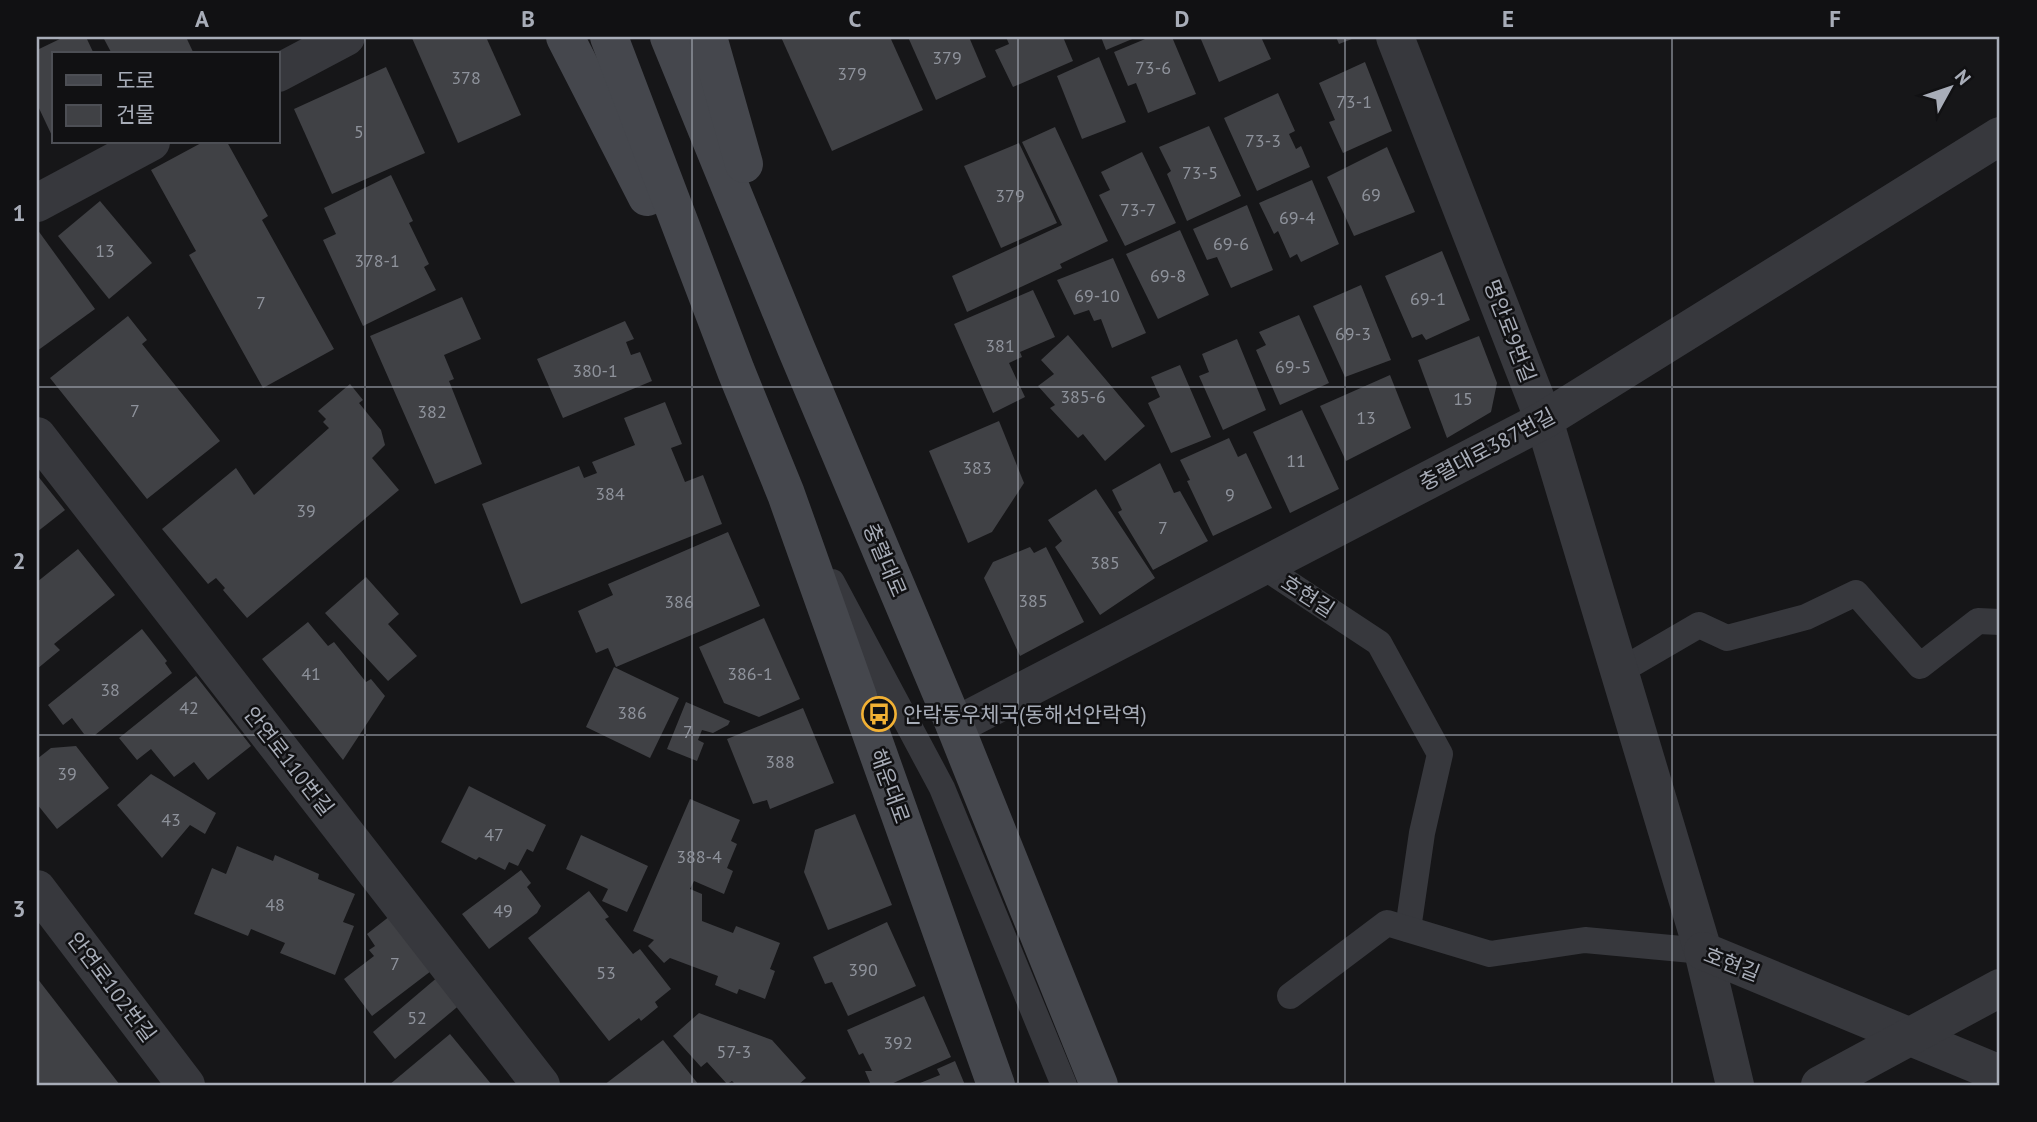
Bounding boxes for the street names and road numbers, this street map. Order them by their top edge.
street label: 명안로9번길 [1478,276,1542,386]
street label: 충렬대로387번길 [1414,402,1560,496]
street label: 충렬대로 [857,519,913,601]
street label: 호현길 [1276,569,1340,623]
street label: 안연로110번길 [238,701,340,821]
street label: 해운대로 [864,745,916,827]
street label: 안연로102번길 [62,927,162,1047]
street label: 호현길 [1700,941,1764,987]

